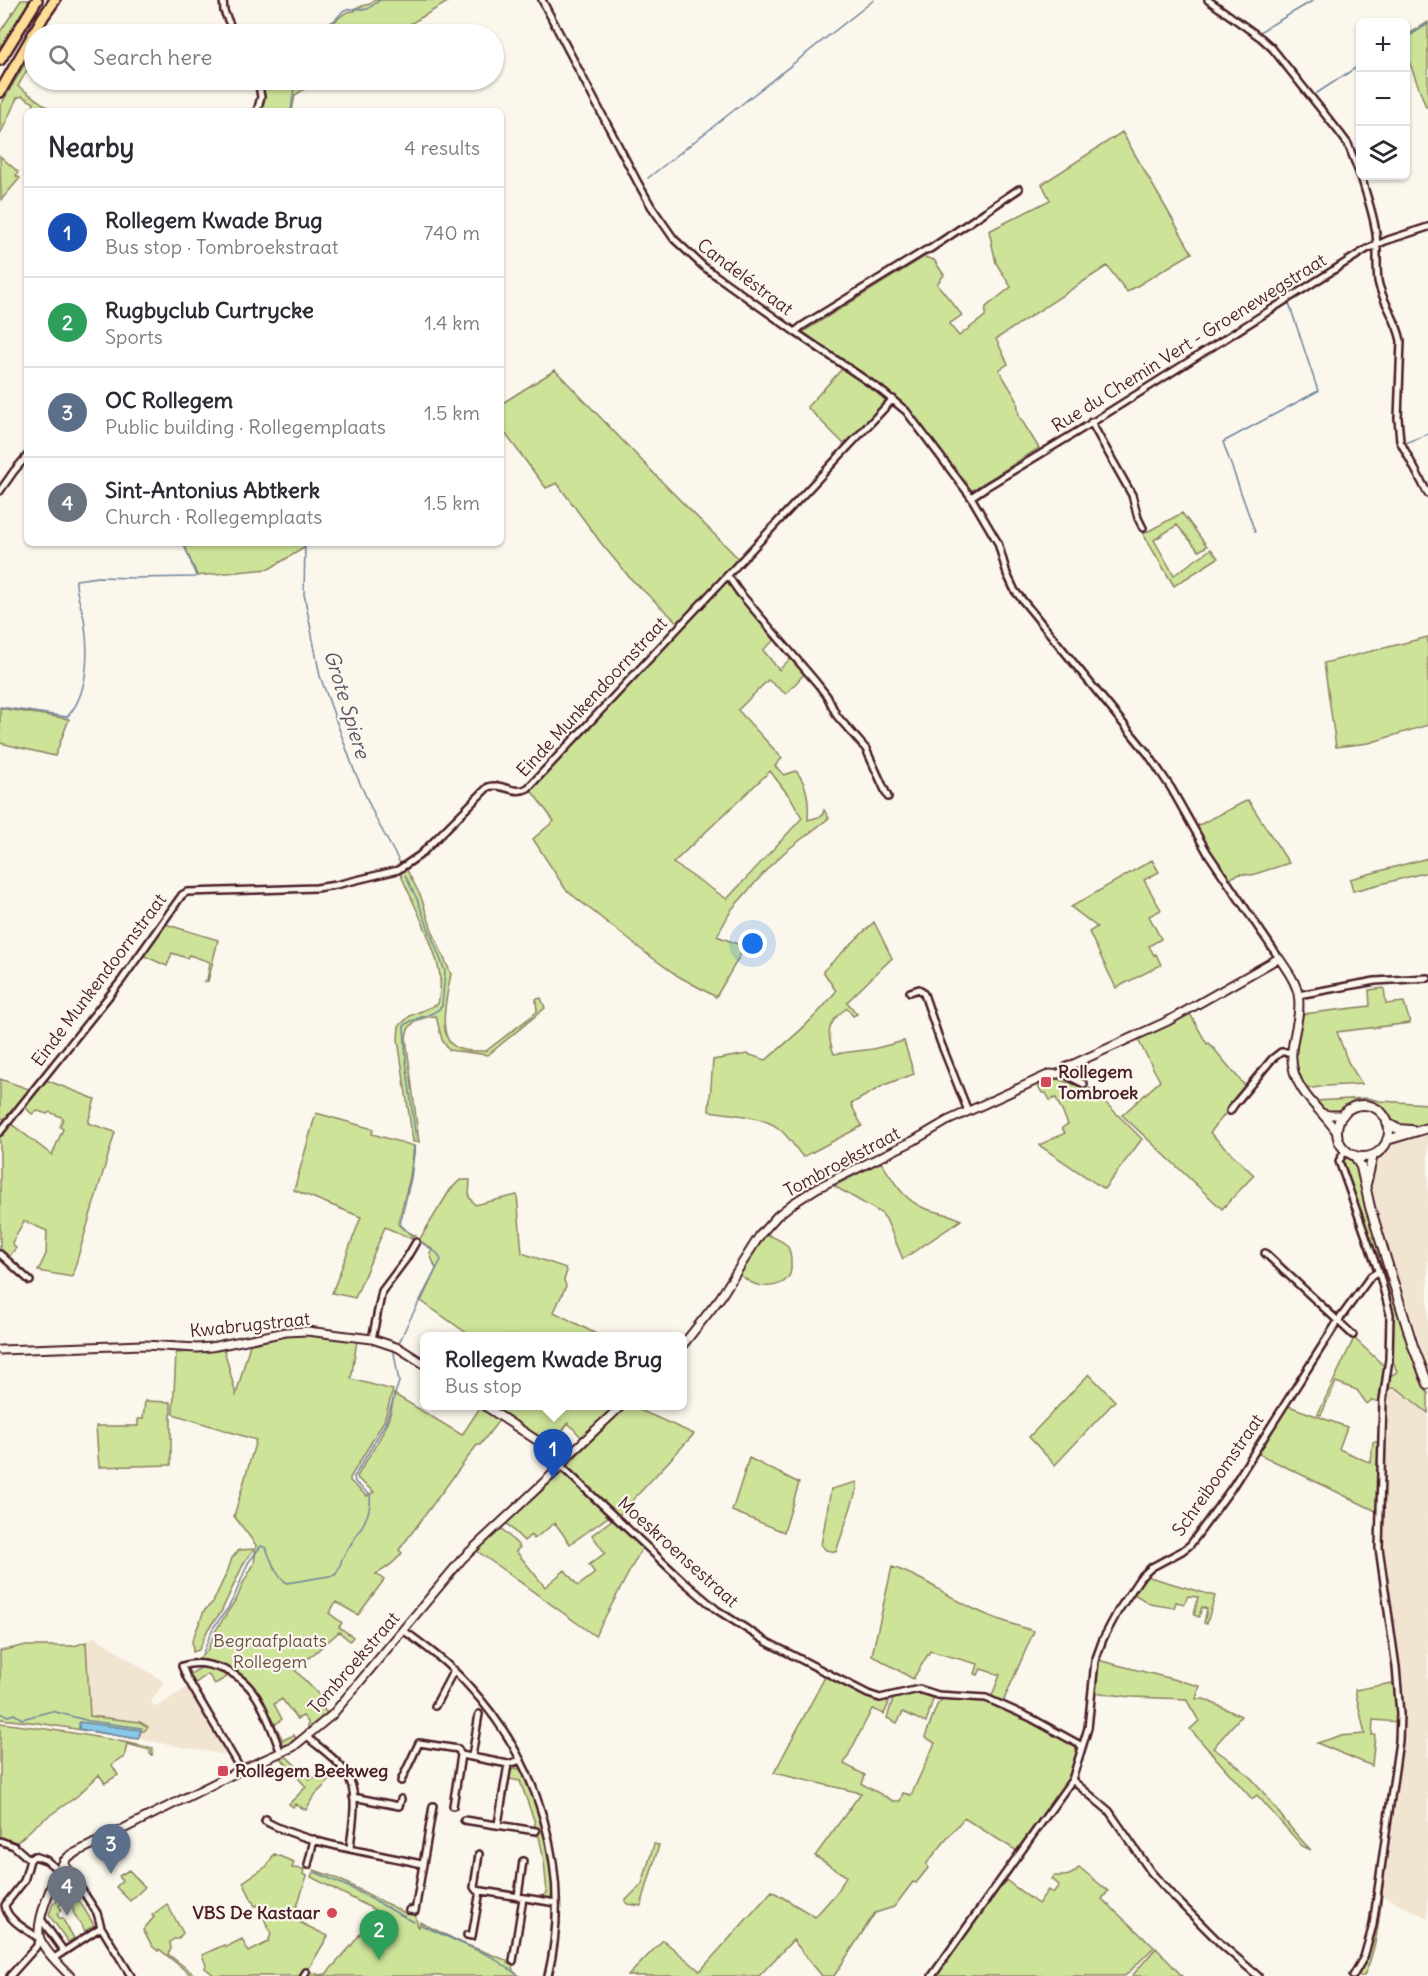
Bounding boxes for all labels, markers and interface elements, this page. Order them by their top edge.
map controls [1356,18,1410,180]
button: + [1356,18,1410,72]
search box [24,24,504,90]
icon: search [45,41,78,74]
text: Search here [93,43,212,71]
button: − [1356,72,1410,126]
button: layers [1356,126,1410,180]
text: Nearby [48,131,134,164]
text: 4 results [404,135,480,160]
text: Rollegem Kwade Brug [105,206,323,234]
text: 1 [64,220,71,245]
text: 740 m [424,220,480,245]
street label: Candeléstraat [693,233,798,320]
text: Bus stop · Tombroekstraat [105,234,339,259]
street label: Rue du Chemin Vert - Groenewegstraat [1047,248,1330,437]
text: Rugbyclub Curtrycke [105,296,314,324]
text: 2 [62,310,73,335]
text: 1.4 km [424,310,480,335]
text: Sports [105,324,163,349]
text: OC Rollegem [105,386,233,414]
text: 3 [62,400,73,425]
text: 1.5 km [424,400,480,425]
text: Public building · Rollegemplaats [105,414,386,439]
text: Sint-Antonius Abtkerk [105,476,320,504]
text: 4 [62,490,73,515]
text: 1.5 km [424,490,480,515]
text: Church · Rollegemplaats [105,504,322,529]
street label: Einde Munkendoornstraat [511,612,672,782]
water label: Grote Spiere [319,647,376,762]
street label: Einde Munkendoornstraat [26,889,171,1071]
your location [738,929,767,958]
place label: Rollegem Tombroek [1058,1060,1138,1104]
marker: Rollegem Tombroek [1039,1075,1053,1089]
street label: Tombroekstraat [780,1121,904,1202]
street label: Kwabrugstraat [189,1307,311,1342]
popup [420,1332,687,1410]
text: Rollegem Kwade Brug [445,1345,662,1373]
text: Bus stop [445,1373,522,1398]
street label: Schreiboomstraat [1167,1409,1268,1540]
pin: 1 [534,1430,572,1479]
street label: Moeskroensestraat [613,1491,744,1612]
street label: Tombroekstraat [303,1607,404,1719]
park label: Begraafplaats Rollegem [213,1629,327,1673]
place label: Rollegem Beekweg [235,1759,388,1782]
marker: Rollegem Beekweg [216,1764,230,1778]
pin: 3 [92,1824,130,1874]
pin: 4 [48,1866,86,1916]
place label: VBS De Kastaar [193,1901,321,1924]
marker: VBS De Kastaar [325,1906,339,1920]
pin: 2 [360,1910,398,1960]

